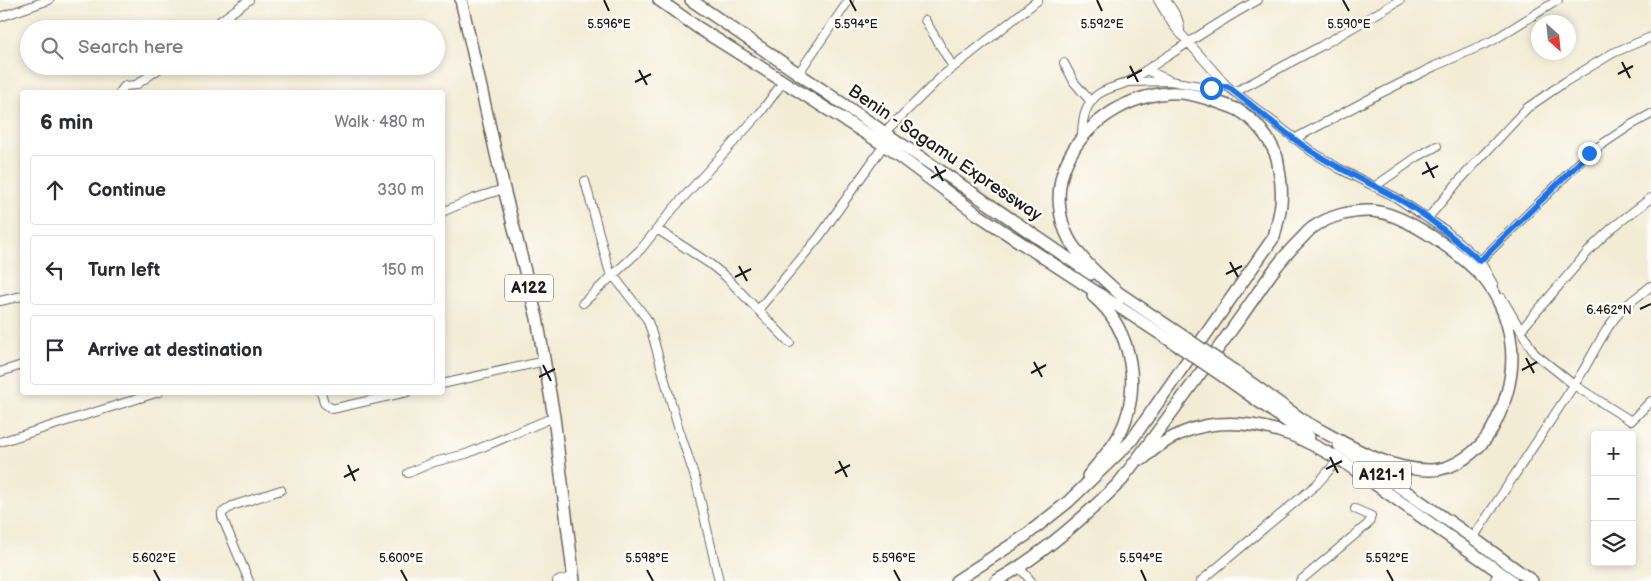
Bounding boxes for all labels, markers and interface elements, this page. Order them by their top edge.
north arrow [1531,15,1576,60]
text: 5.596°E [587,17,631,32]
text: 5.594°E [834,17,878,32]
text: 5.592°E [1080,17,1124,32]
text: 5.590°E [1327,17,1371,32]
search box [20,20,445,75]
icon: search [38,34,66,62]
text: Search here [78,36,183,59]
route start [1200,77,1223,100]
street label: Benin - Sagamu Expressway [844,80,1046,226]
text: 6 min [40,110,93,135]
text: Walk · 480 m [334,113,425,132]
route end [1578,142,1601,165]
icon: ahead [41,176,69,204]
text: Continue [88,179,166,202]
text: 330 m [377,181,424,200]
icon: left [41,256,69,284]
text: Turn left [88,259,160,282]
text: 150 m [382,261,424,280]
road number: A122 [505,274,553,302]
text: 6.462°N [1586,303,1632,318]
icon: arrive [41,336,69,364]
text: Arrive at destination [88,339,263,362]
map controls [1591,431,1636,566]
button: + [1591,431,1636,476]
road number: A121-1 [1353,462,1411,488]
button: − [1591,476,1636,521]
button: layers [1591,521,1636,566]
text: 5.602°E [132,551,176,566]
text: 5.600°E [379,551,423,566]
text: 5.598°E [625,551,669,566]
text: 5.596°E [872,551,916,566]
text: 5.594°E [1119,551,1163,566]
text: 5.592°E [1365,551,1409,566]

